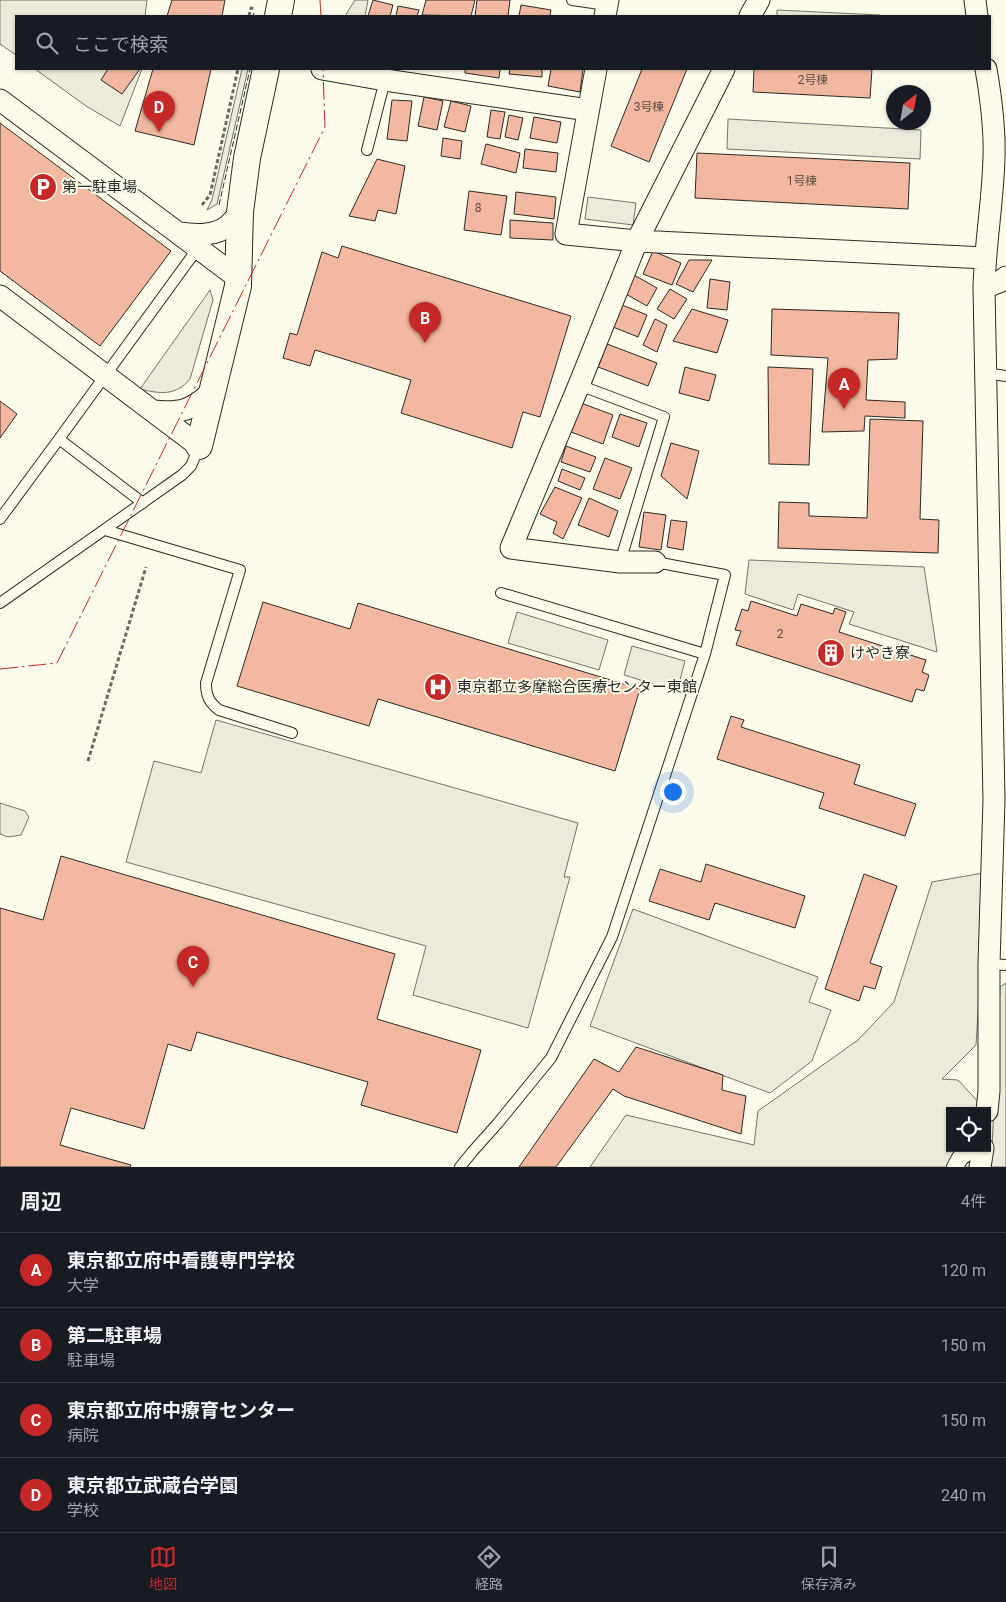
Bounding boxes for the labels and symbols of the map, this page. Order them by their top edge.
house number: 2号棟 [798,73,828,87]
north arrow [886,85,931,130]
pin: D [143,91,175,132]
house number: 3号棟 [634,100,664,114]
parking icon: 第一駐車場 [28,172,58,202]
house number: 1号棟 [787,174,817,188]
place label: 第一駐車場 [62,178,137,196]
house number: 8 [475,201,482,215]
pin: B [409,302,441,343]
pin: A [828,368,860,409]
house number: 2 [777,627,784,641]
building icon: けやき寮 [816,638,846,668]
place label: けやき寮 [850,644,910,662]
hospital icon: 東京都立多摩総合医療センター東館 [423,672,453,702]
place label: 東京都立多摩総合医療センター東館 [457,678,697,696]
your location [660,779,686,805]
pin: C [177,946,209,987]

